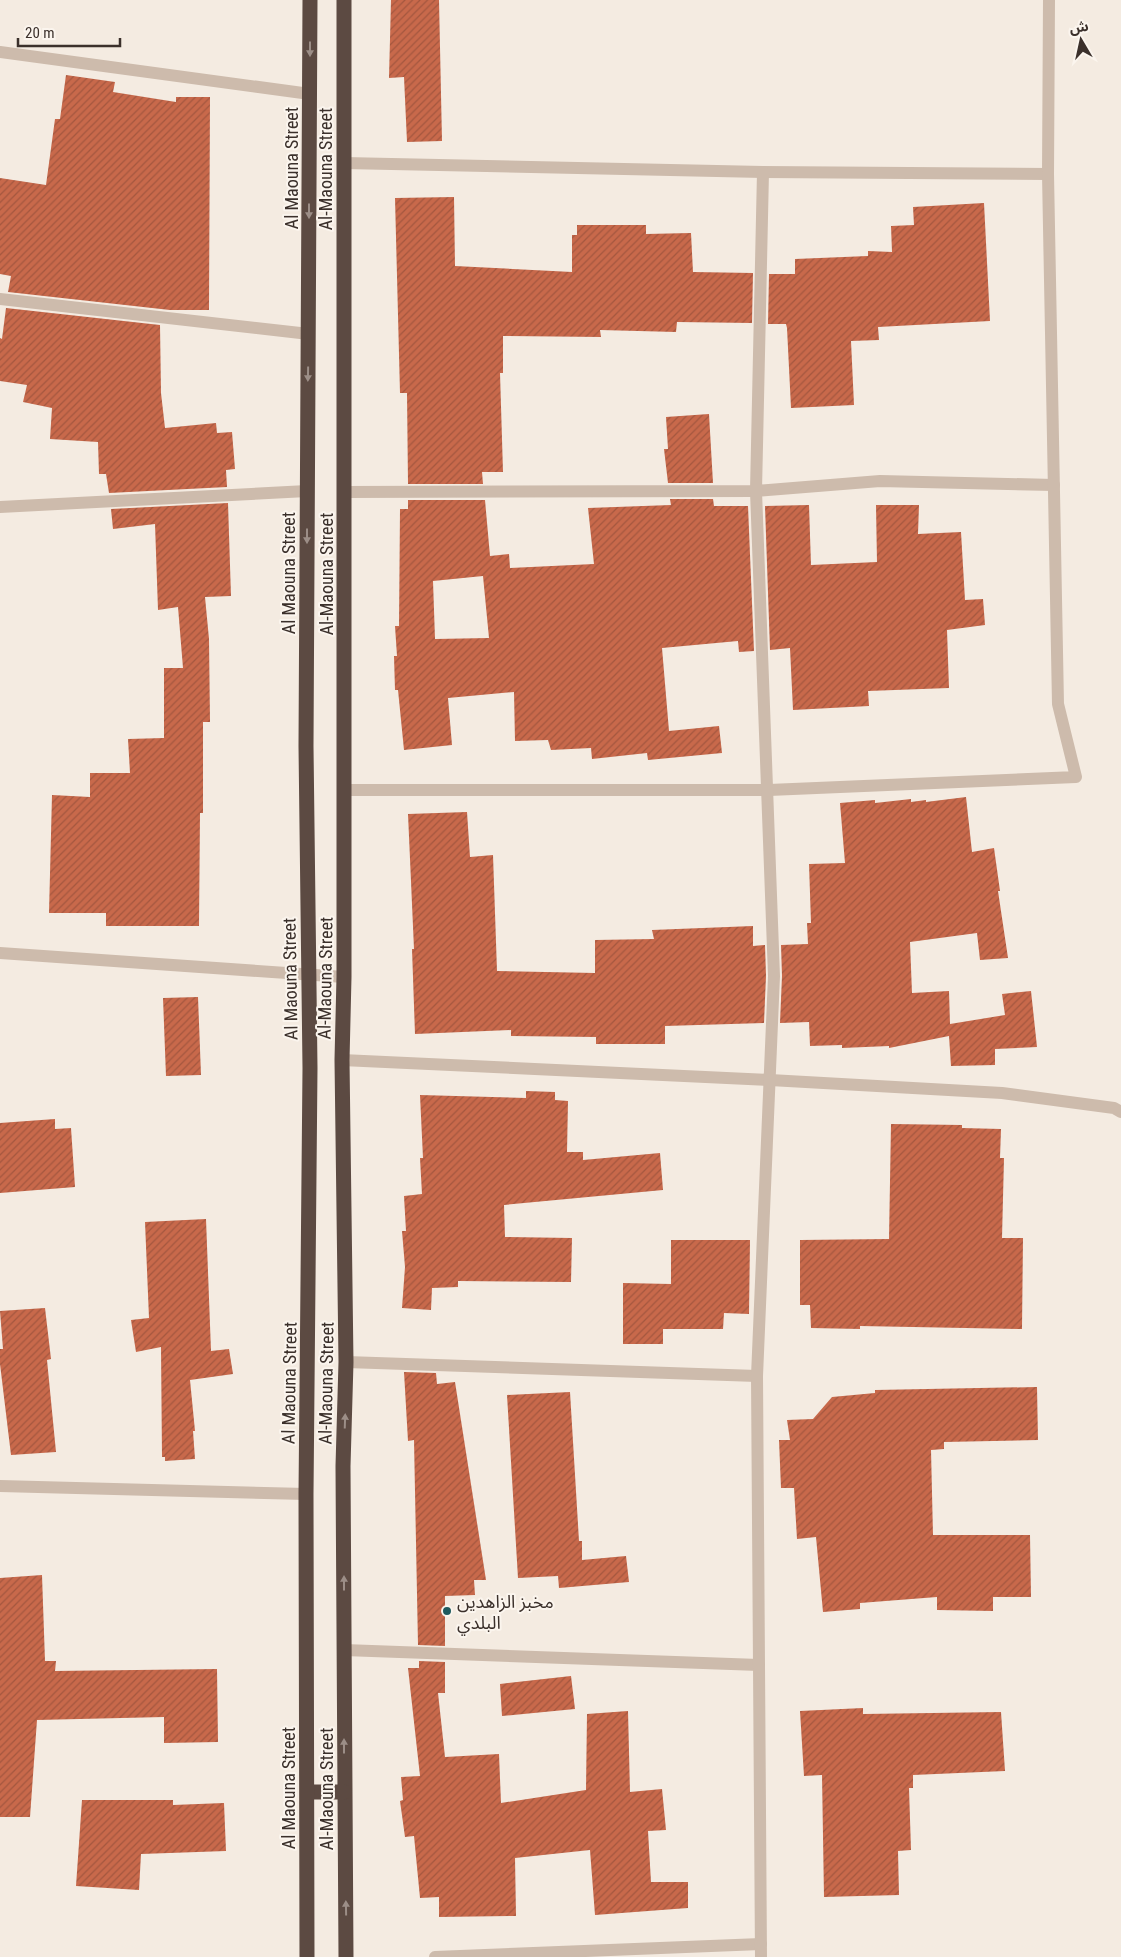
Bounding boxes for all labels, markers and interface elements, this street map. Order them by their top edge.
scale bar [18,15,120,47]
north arrow [1056,15,1106,65]
text: ش [1068,18,1090,37]
text: 20 m [25,24,55,42]
one-way arrow [306,41,314,57]
street label: Al Maouna Street [281,107,302,229]
street label: Al-Maouna Street [315,108,336,230]
one-way arrow [305,203,313,219]
one-way arrow [304,366,312,382]
street label: Al Maouna Street [278,512,299,634]
street label: Al-Maouna Street [316,513,337,635]
one-way arrow [303,528,311,544]
street label: Al-Maouna Street [313,917,337,1039]
street label: Al Maouna Street [278,918,302,1040]
street label: Al Maouna Street [277,1322,301,1444]
street label: Al-Maouna Street [314,1322,338,1444]
one-way arrow [341,1413,349,1429]
one-way arrow [340,1575,348,1591]
place label: مخبز الزاهدين البلدي [457,1591,554,1636]
marker: مخبز الزاهدين البلدي [441,1605,453,1617]
street label: Al Maouna Street [278,1727,299,1849]
street label: Al-Maouna Street [316,1728,337,1850]
one-way arrow [340,1738,348,1754]
one-way arrow [342,1900,350,1916]

